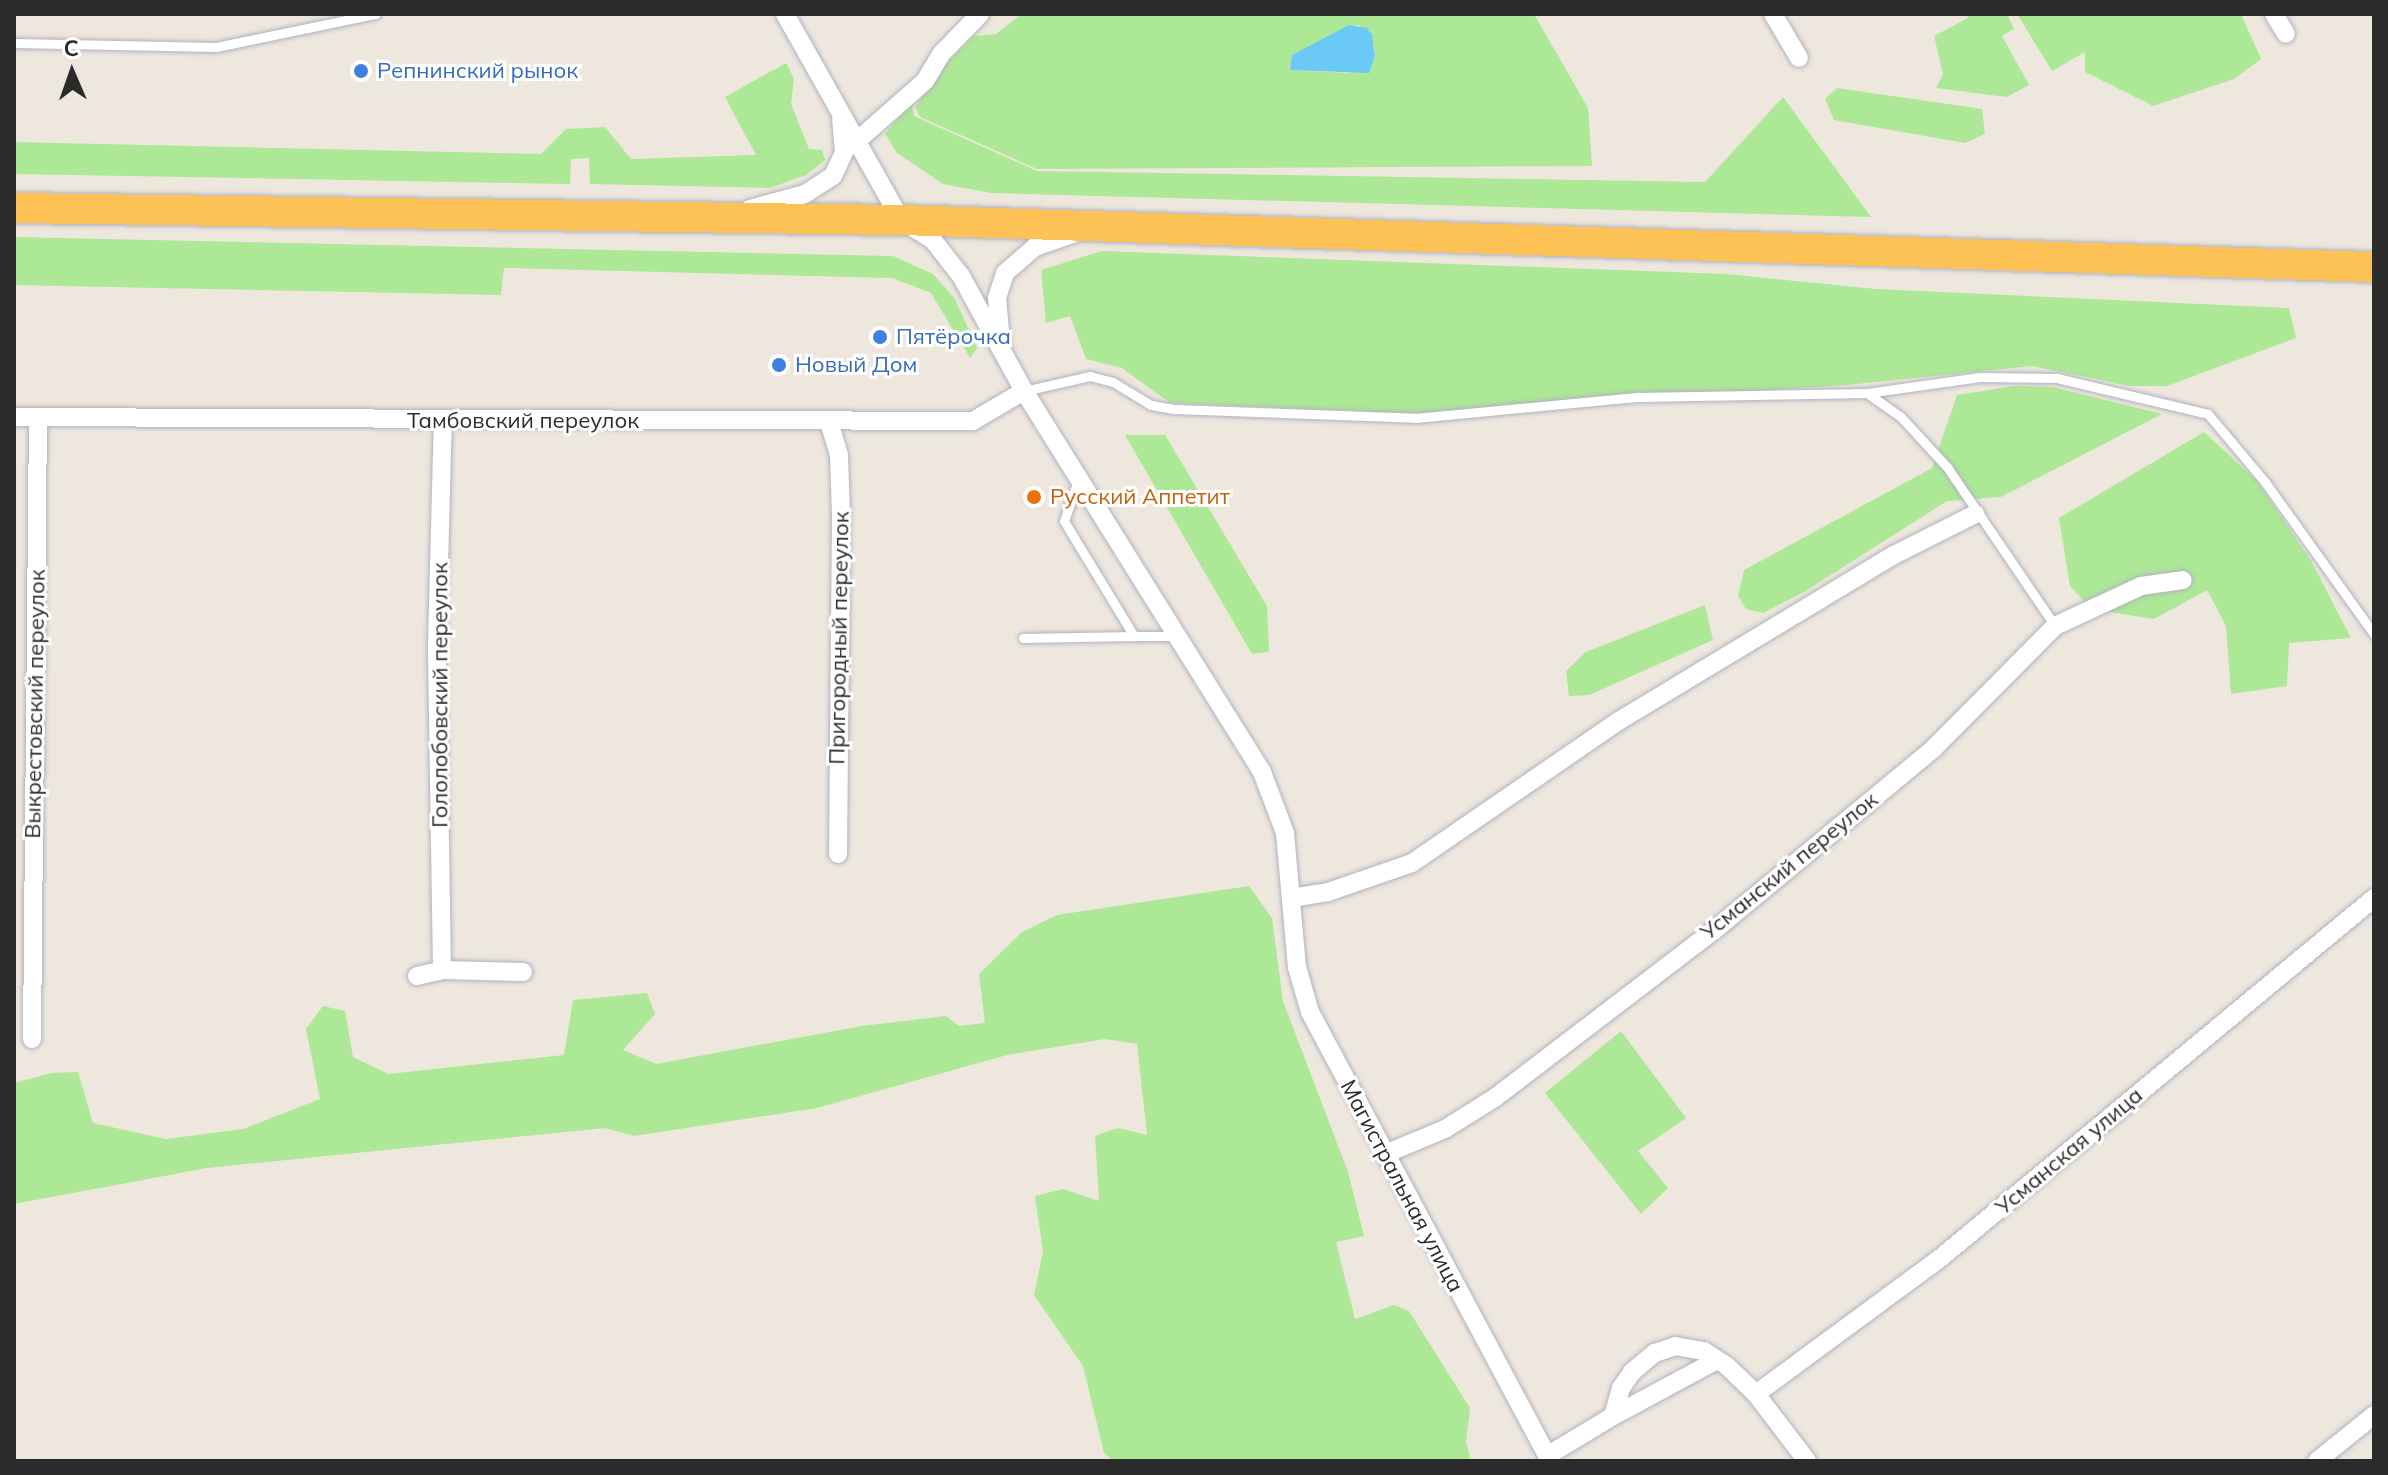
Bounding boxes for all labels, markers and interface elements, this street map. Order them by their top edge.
north arrow [32,32,112,112]
text: С [63,34,79,62]
place label: Репнинский рынок [377,58,578,84]
marker: Репнинский рынок [352,62,370,80]
place label: Пятёрочка [896,324,1011,350]
marker: Пятёрочка [871,328,889,346]
place label: Новый Дом [795,352,917,378]
marker: Новый Дом [770,356,788,374]
street label: Тамбовский переулок [407,408,639,434]
place label: Русский Аппетит [1050,484,1230,510]
marker: Русский Аппетит [1025,488,1043,506]
street label: Пригородный переулок [824,511,854,765]
street label: Гололобовский переулок [427,562,453,828]
street label: Выкрестовский переулок [19,569,51,839]
street label: Усманский переулок [1695,786,1883,946]
street label: Магистральная улица [1335,1075,1469,1297]
street label: Усманская улица [1990,1082,2148,1220]

